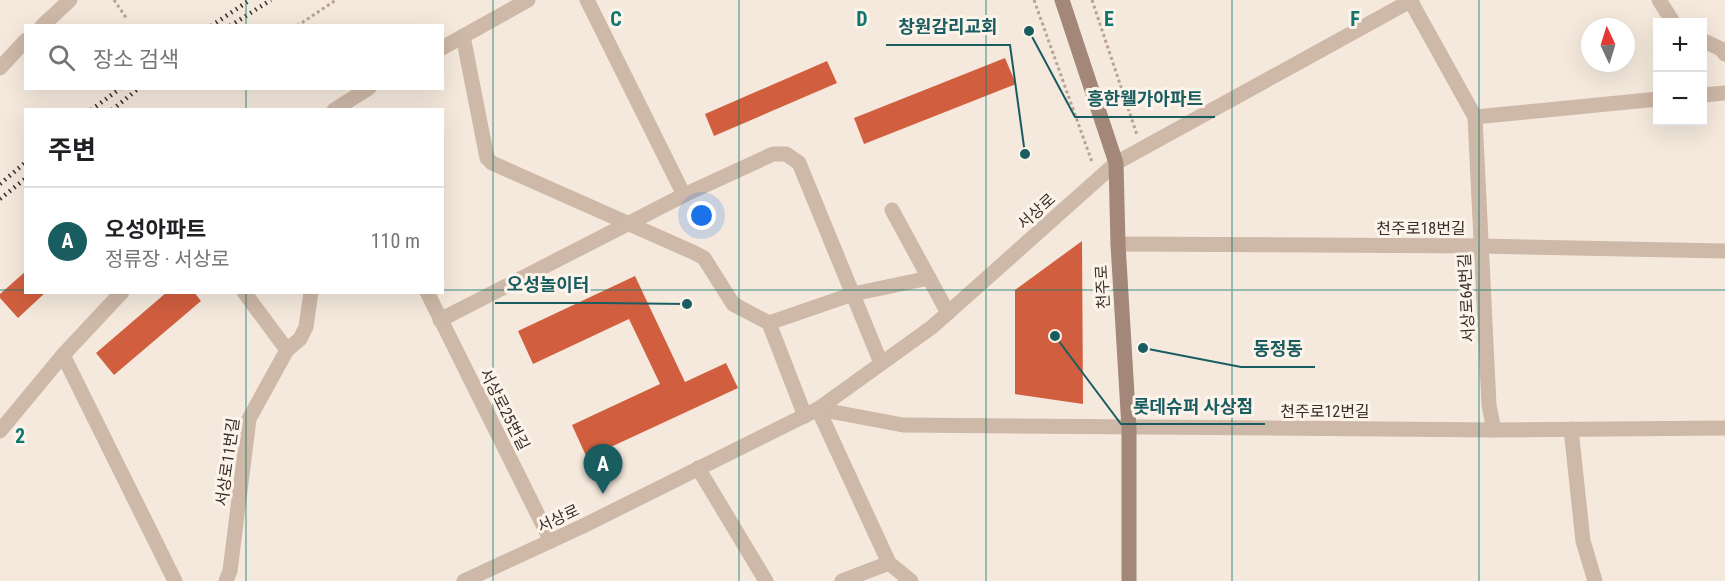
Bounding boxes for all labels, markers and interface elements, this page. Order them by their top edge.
text: C [610,7,622,31]
text: D [856,7,868,31]
text: E [1104,7,1114,31]
text: F [1350,7,1360,31]
callout: 창원감리교회 [886,9,1010,45]
text: 창원감리교회 [898,16,998,37]
north arrow [1581,18,1635,72]
map controls [1653,18,1707,126]
button: + [1653,18,1707,72]
search box [24,24,444,90]
icon: search [45,41,78,74]
text: 장소 검색 [93,47,179,72]
button: − [1653,72,1707,126]
callout: 흥한웰가아파트 [1075,81,1215,117]
text: 흥한웰가아파트 [1087,88,1203,109]
text: 주변 [48,135,96,165]
street label: 서상로 [1014,189,1059,233]
your location [687,201,716,230]
text: 오성아파트 [105,217,206,242]
street label: 천주로18번길 [1376,219,1466,238]
text: A [62,229,73,253]
text: 110 m [371,229,420,253]
text: 정류장 · 서상로 [105,247,229,271]
street label: 서상로64번길 [1455,253,1478,343]
street label: 천주로 [1092,264,1113,310]
callout: 오성놀이터 [495,267,601,303]
text: 오성놀이터 [507,274,589,295]
callout: 동정동 [1241,331,1315,367]
text: 동정동 [1253,338,1303,359]
street label: 서상로25번길 [476,365,533,453]
callout: 롯데슈퍼 사상점 [1121,388,1265,424]
text: 롯데슈퍼 사상점 [1133,396,1253,417]
street label: 천주로12번길 [1280,402,1370,421]
street label: 서상로11번길 [212,416,243,508]
text: 2 [15,424,25,448]
pin: A [584,444,622,494]
street label: 서상로 [534,500,582,536]

